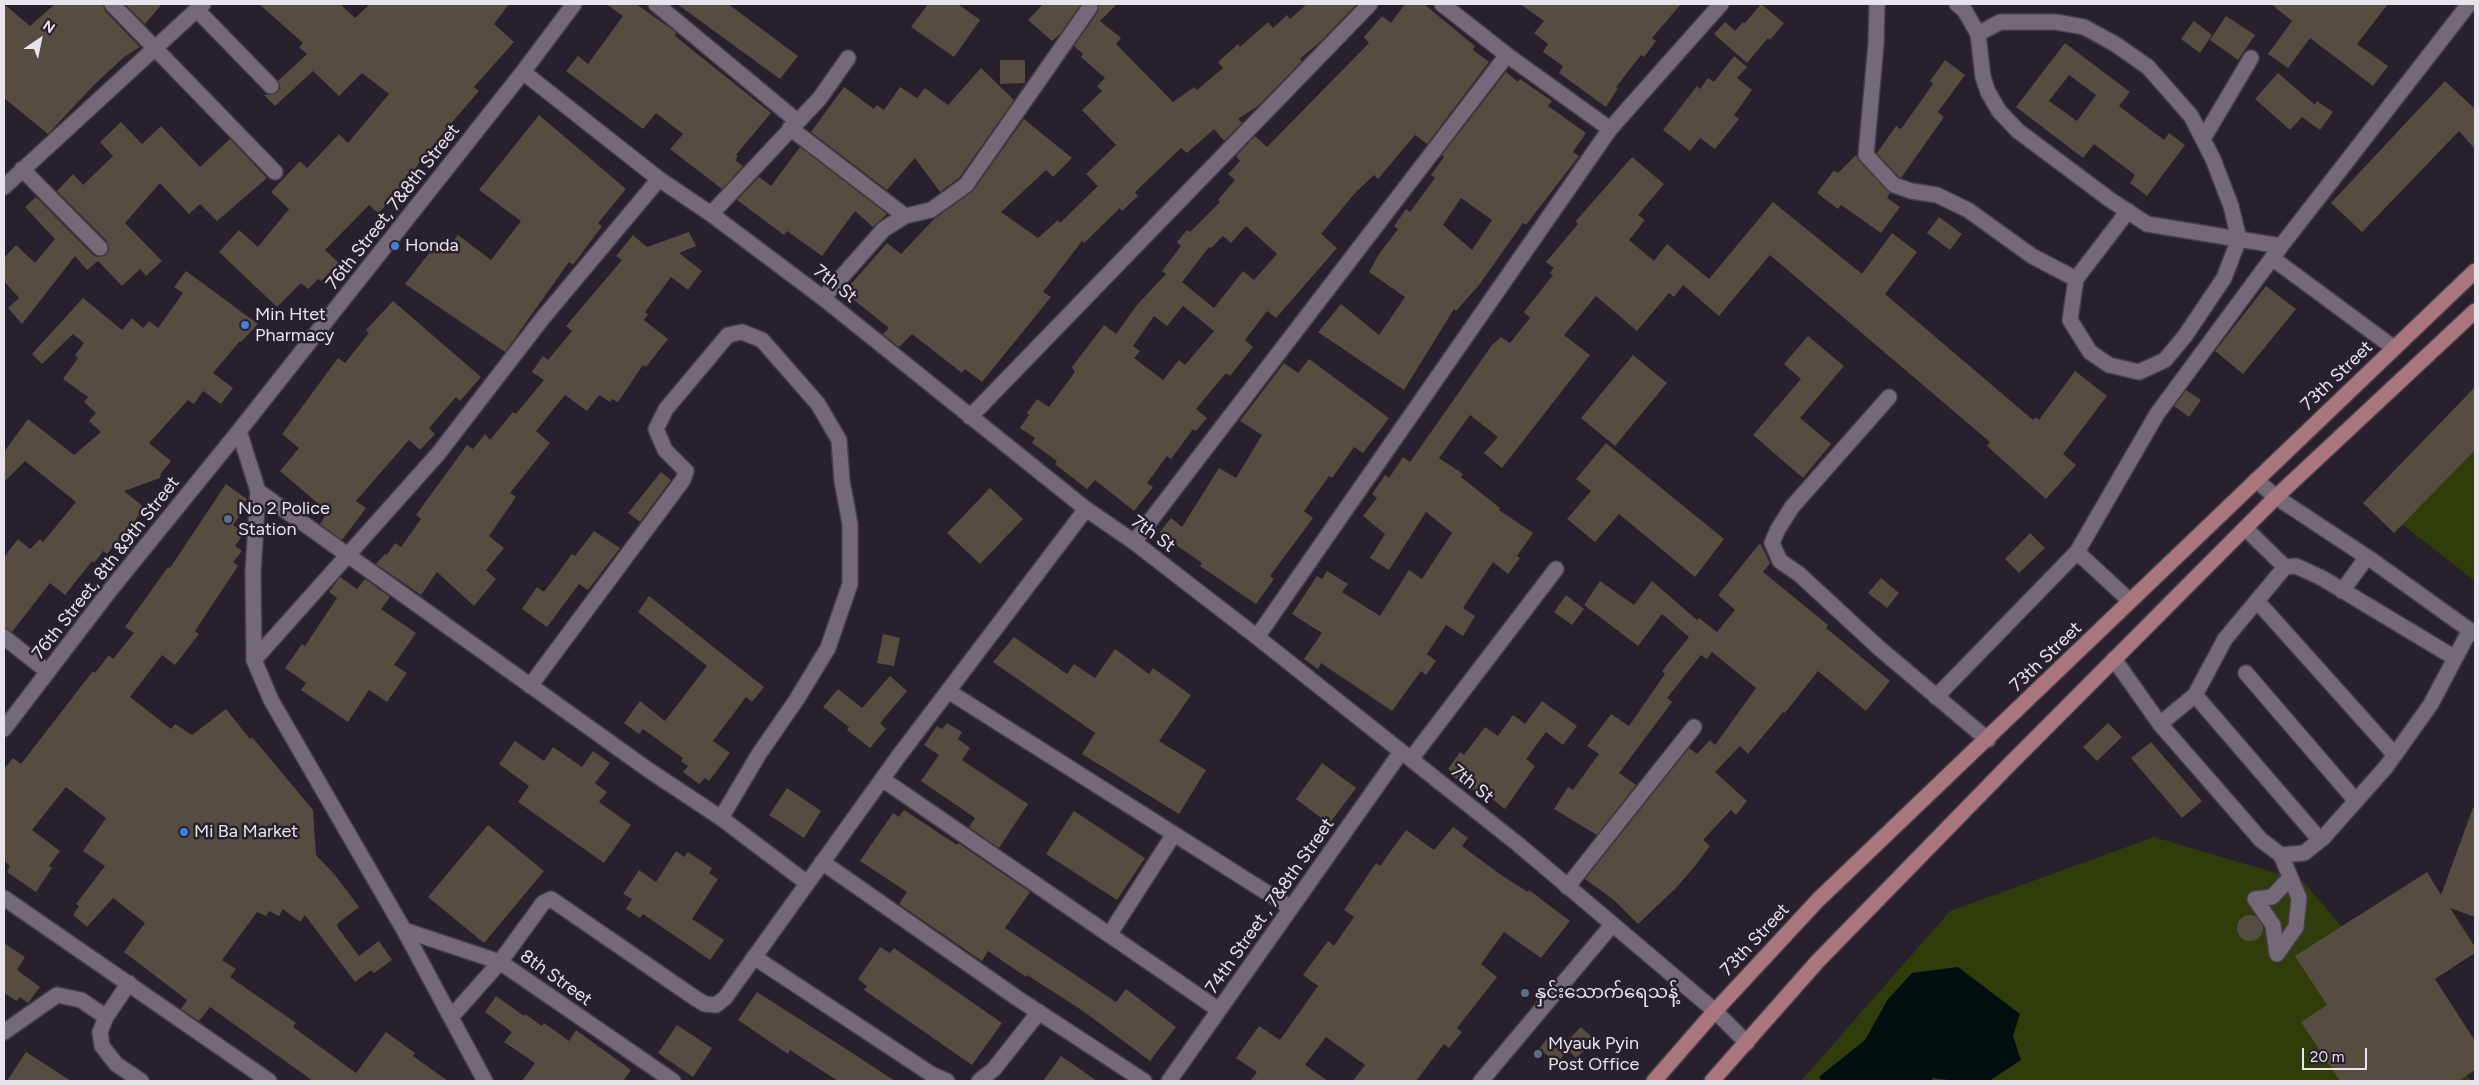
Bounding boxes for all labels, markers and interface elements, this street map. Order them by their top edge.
north arrow [15,15,65,65]
text: N [39,17,58,37]
street label: 76th Street, 7&8th Street [322,120,464,294]
place label: Honda [405,235,459,257]
marker: Honda [389,240,401,252]
street label: 7th St [809,260,861,308]
place label: Min Htet Pharmacy [255,304,334,346]
marker: Min Htet Pharmacy [239,319,251,331]
street label: 73th Street [2297,337,2377,415]
street label: 76th Street, 8th &9th Street [28,472,184,664]
place label: No 2 Police Station [238,498,330,540]
street label: 7th St [1127,511,1179,557]
marker: No 2 Police Station [222,513,234,525]
street label: 73th Street [2006,618,2086,696]
street label: 7th St [1446,760,1498,808]
street label: 74th Street , 7&8th Street [1201,814,1339,998]
place label: Mi Ba Market [194,821,298,843]
marker: Mi Ba Market [178,826,190,838]
street label: 73th Street [1716,899,1794,981]
street label: 8th Street [516,945,596,1011]
place label: နှင်းသောက်ရေသန့် [1535,982,1678,1004]
marker: နှင်းသောက်ရေသန့် [1519,987,1531,999]
place label: Myauk Pyin Post Office [1548,1033,1639,1076]
scale bar [2304,1038,2369,1070]
marker: Myauk Pyin Post Office [1532,1048,1544,1060]
text: 20 m [2310,1048,2344,1066]

